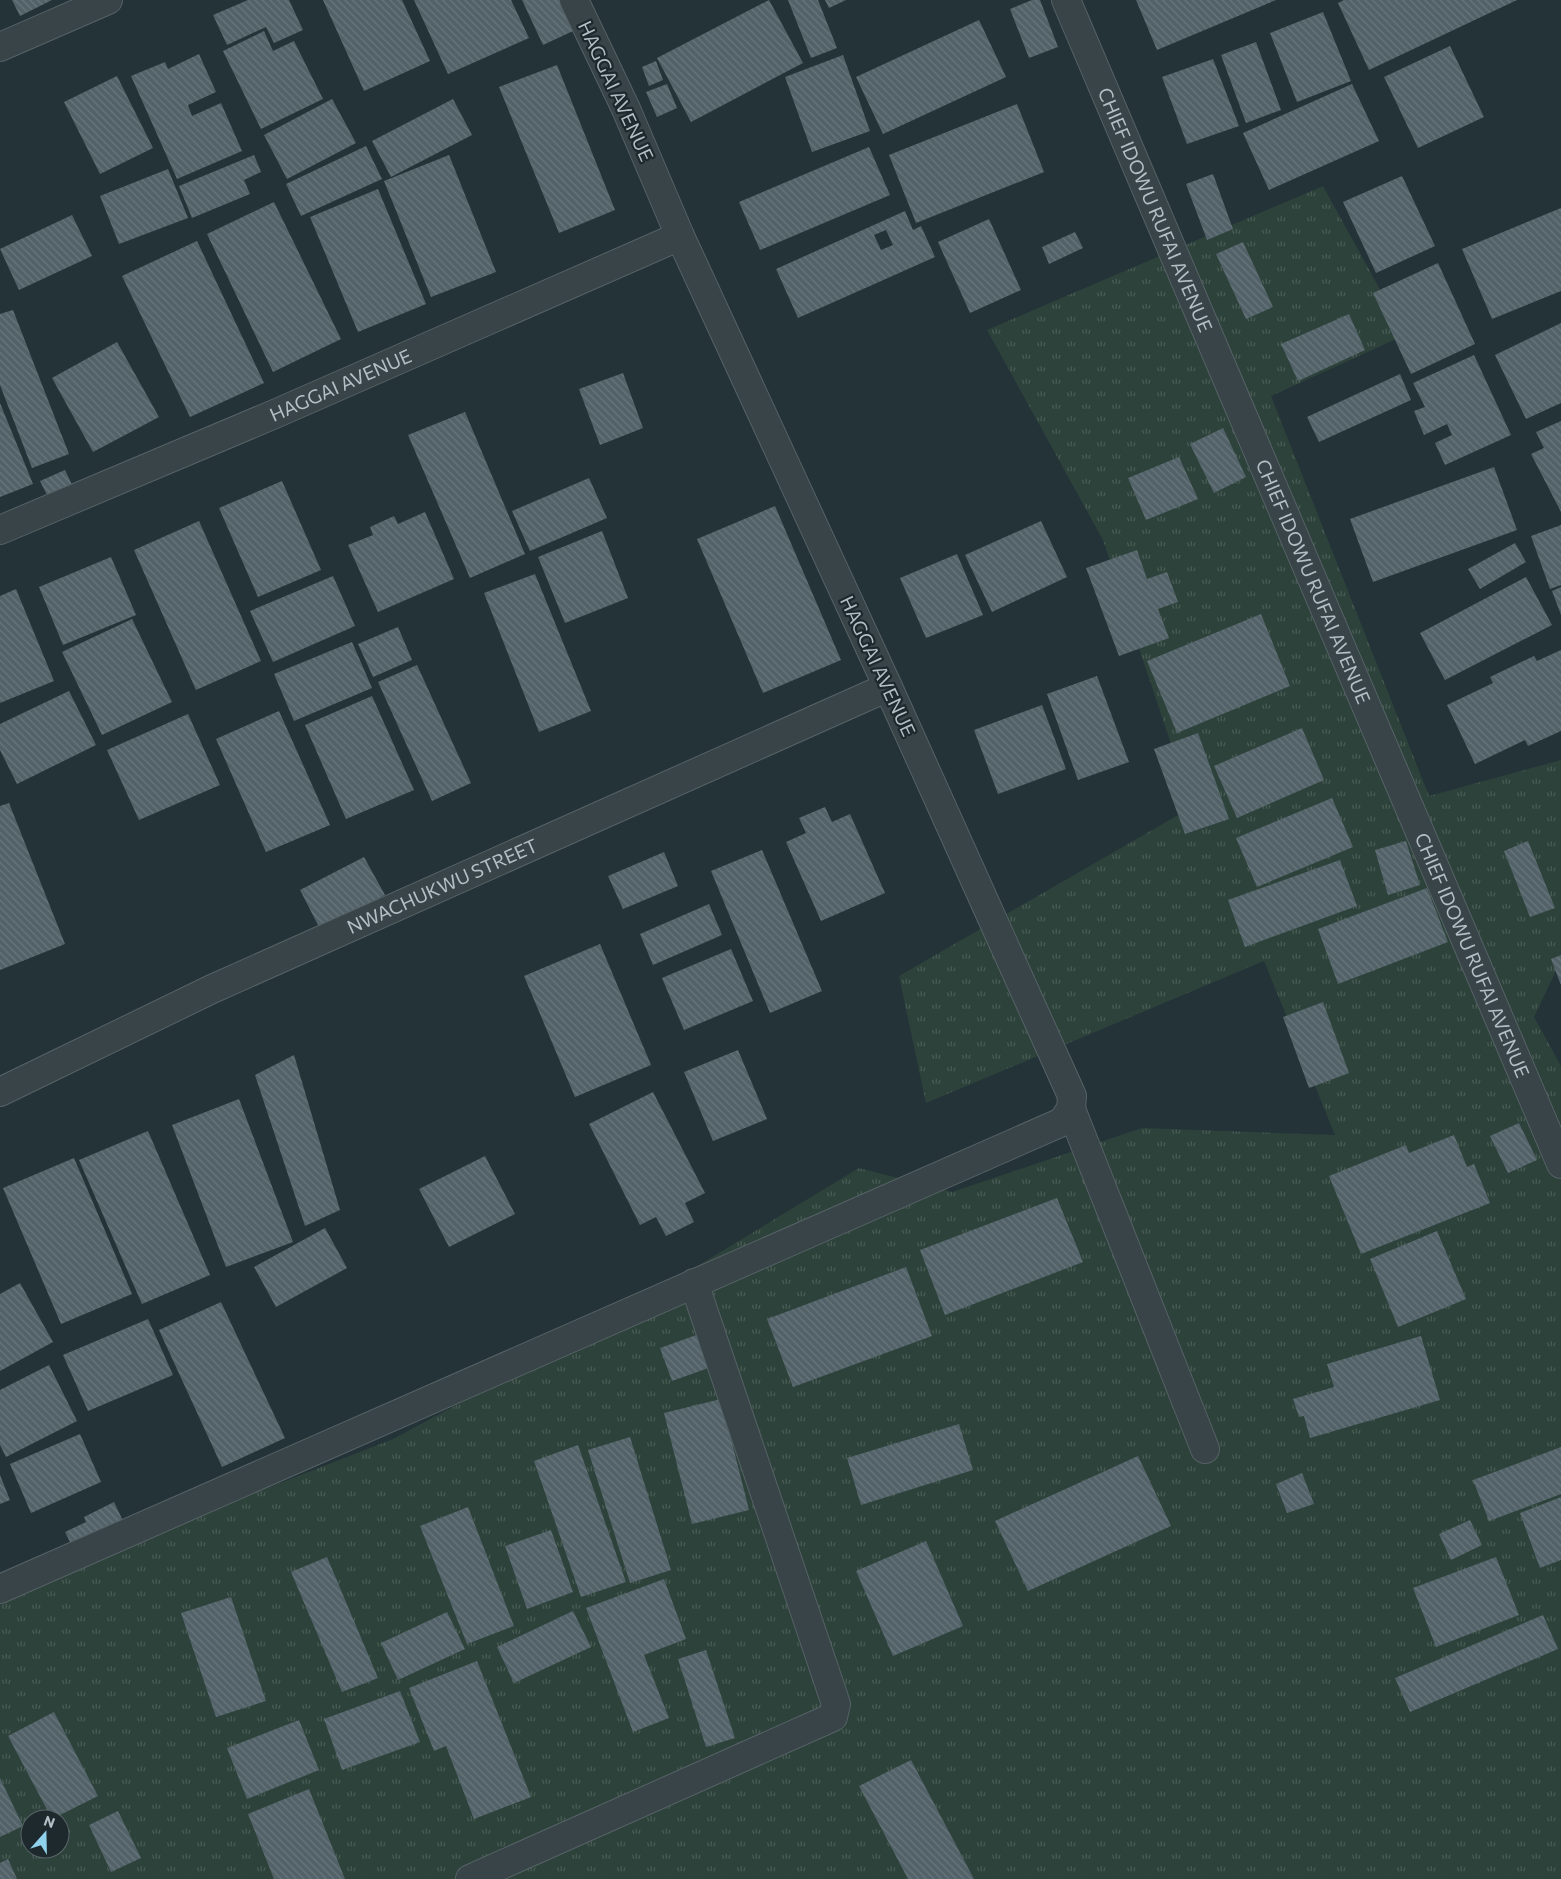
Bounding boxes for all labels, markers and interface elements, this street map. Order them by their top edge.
street label: HAGGAI AVENUE [574,17,659,165]
street label: CHIEF IDOWU RUFAI AVENUE [1093,84,1218,335]
street label: HAGGAI AVENUE [266,344,415,426]
street label: CHIEF IDOWU RUFAI AVENUE [1252,456,1376,707]
street label: HAGGAI AVENUE [836,592,921,740]
street label: CHIEF IDOWU RUFAI AVENUE [1410,829,1535,1081]
street label: NWACHUKWU STREET [343,833,541,938]
north arrow [20,1809,70,1859]
text: N [42,1812,57,1831]

